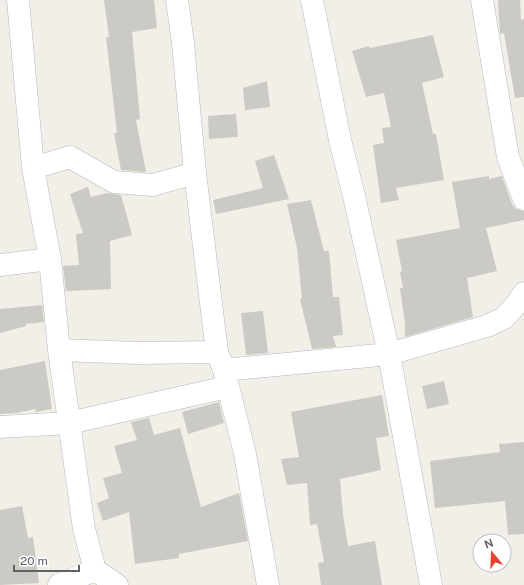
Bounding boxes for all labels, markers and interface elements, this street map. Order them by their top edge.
north arrow [472,533,512,573]
text: N [483,536,495,551]
scale bar [14,547,79,573]
text: 20 m [20,554,48,568]

